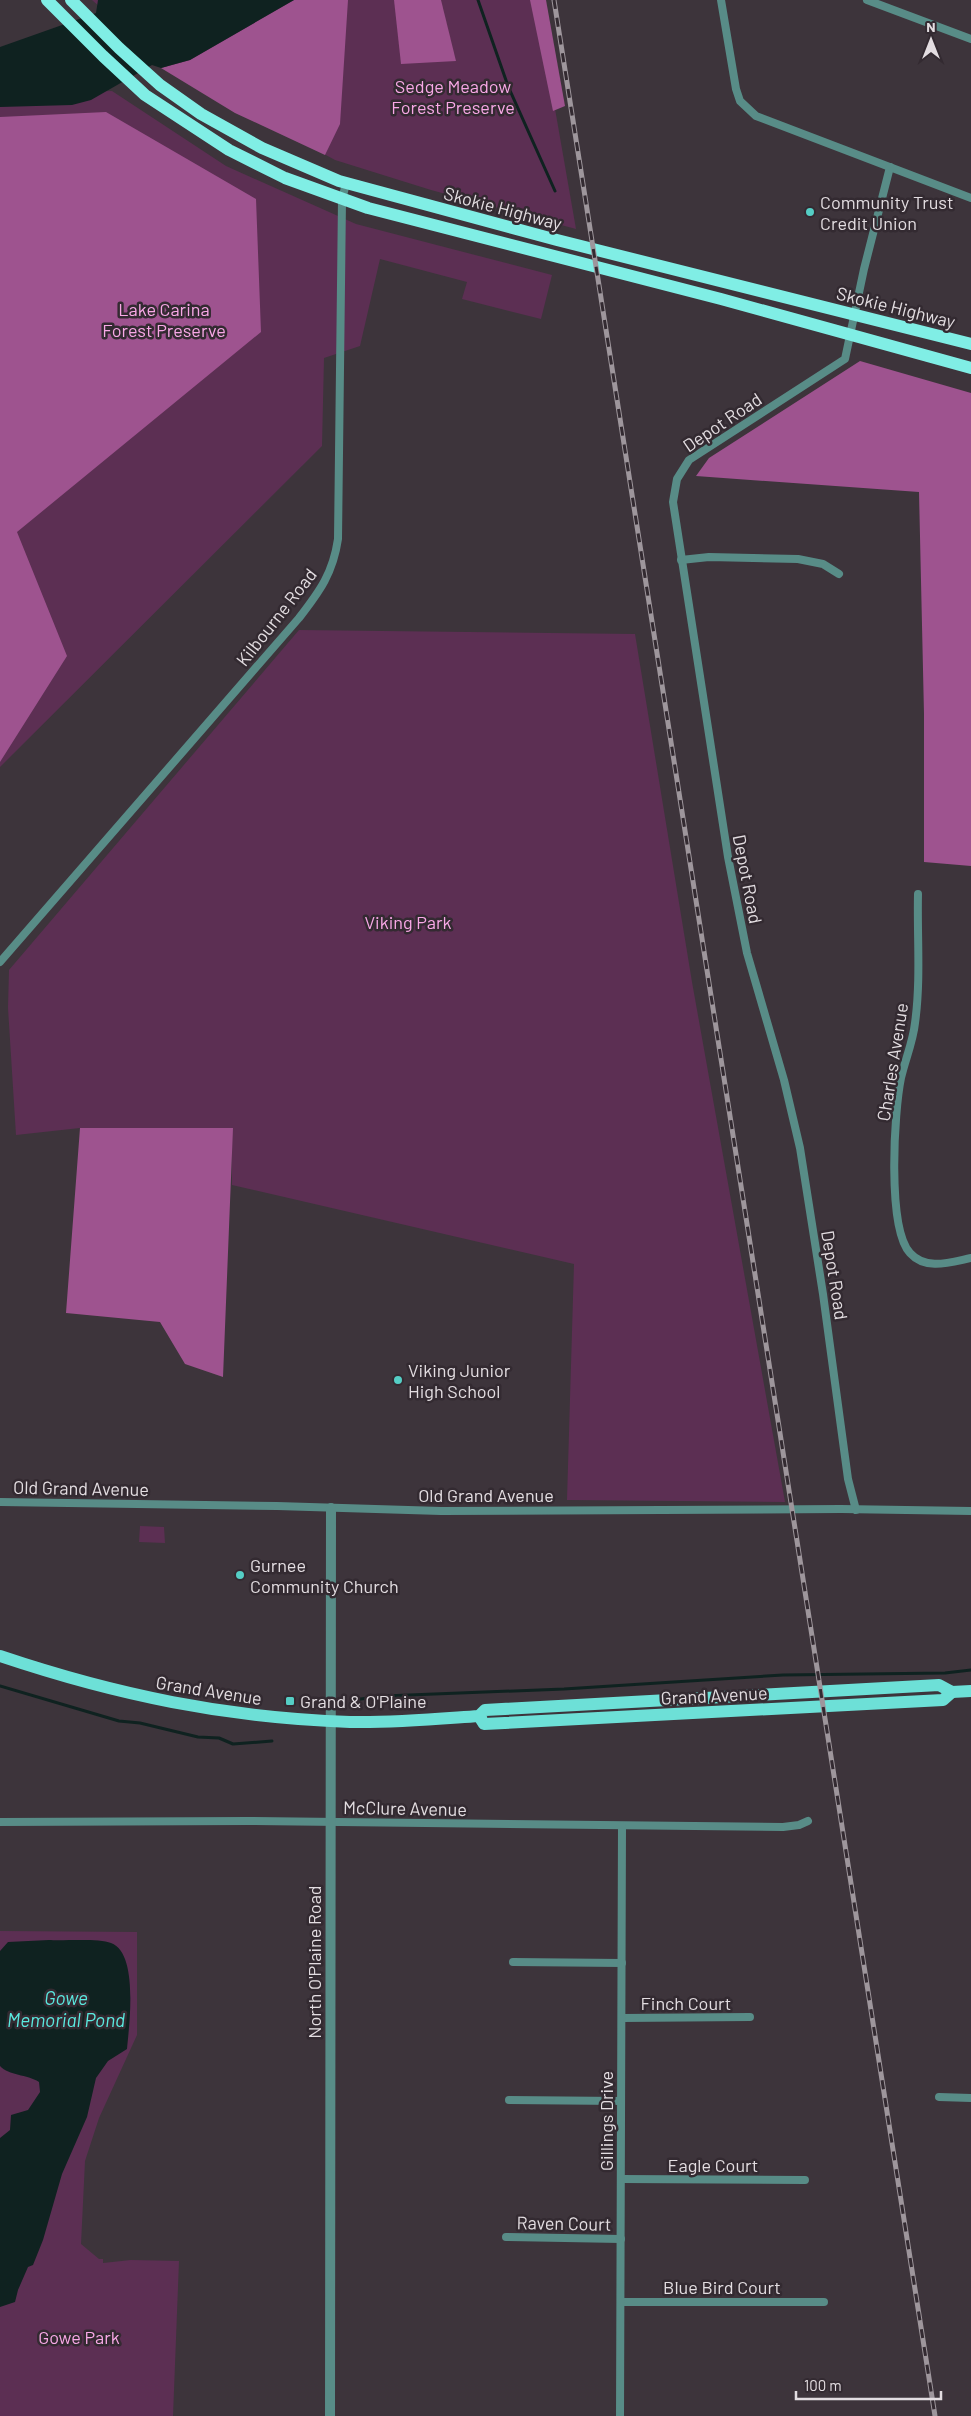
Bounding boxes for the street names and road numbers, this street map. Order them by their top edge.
street label: Skokie Highway [441,182,565,234]
street label: Skokie Highway [834,282,958,332]
street label: Depot Road [678,388,766,456]
street label: Kilbourne Road [231,564,321,670]
street label: Depot Road [729,833,767,925]
street label: Charles Avenue [872,1001,912,1123]
street label: Depot Road [817,1229,853,1321]
street label: Old Grand Avenue [13,1476,149,1500]
street label: Old Grand Avenue [418,1484,554,1506]
street label: Grand Avenue [154,1671,264,1709]
street label: Grand Avenue [660,1681,768,1709]
street label: McClure Avenue [343,1796,467,1820]
street label: North O'Plaine Road [303,1885,325,2039]
street label: Finch Court [641,1992,731,2014]
street label: Gillings Drive [595,2071,617,2171]
street label: Eagle Court [668,2154,758,2176]
street label: Raven Court [516,2211,612,2235]
street label: Blue Bird Court [663,2276,781,2298]

